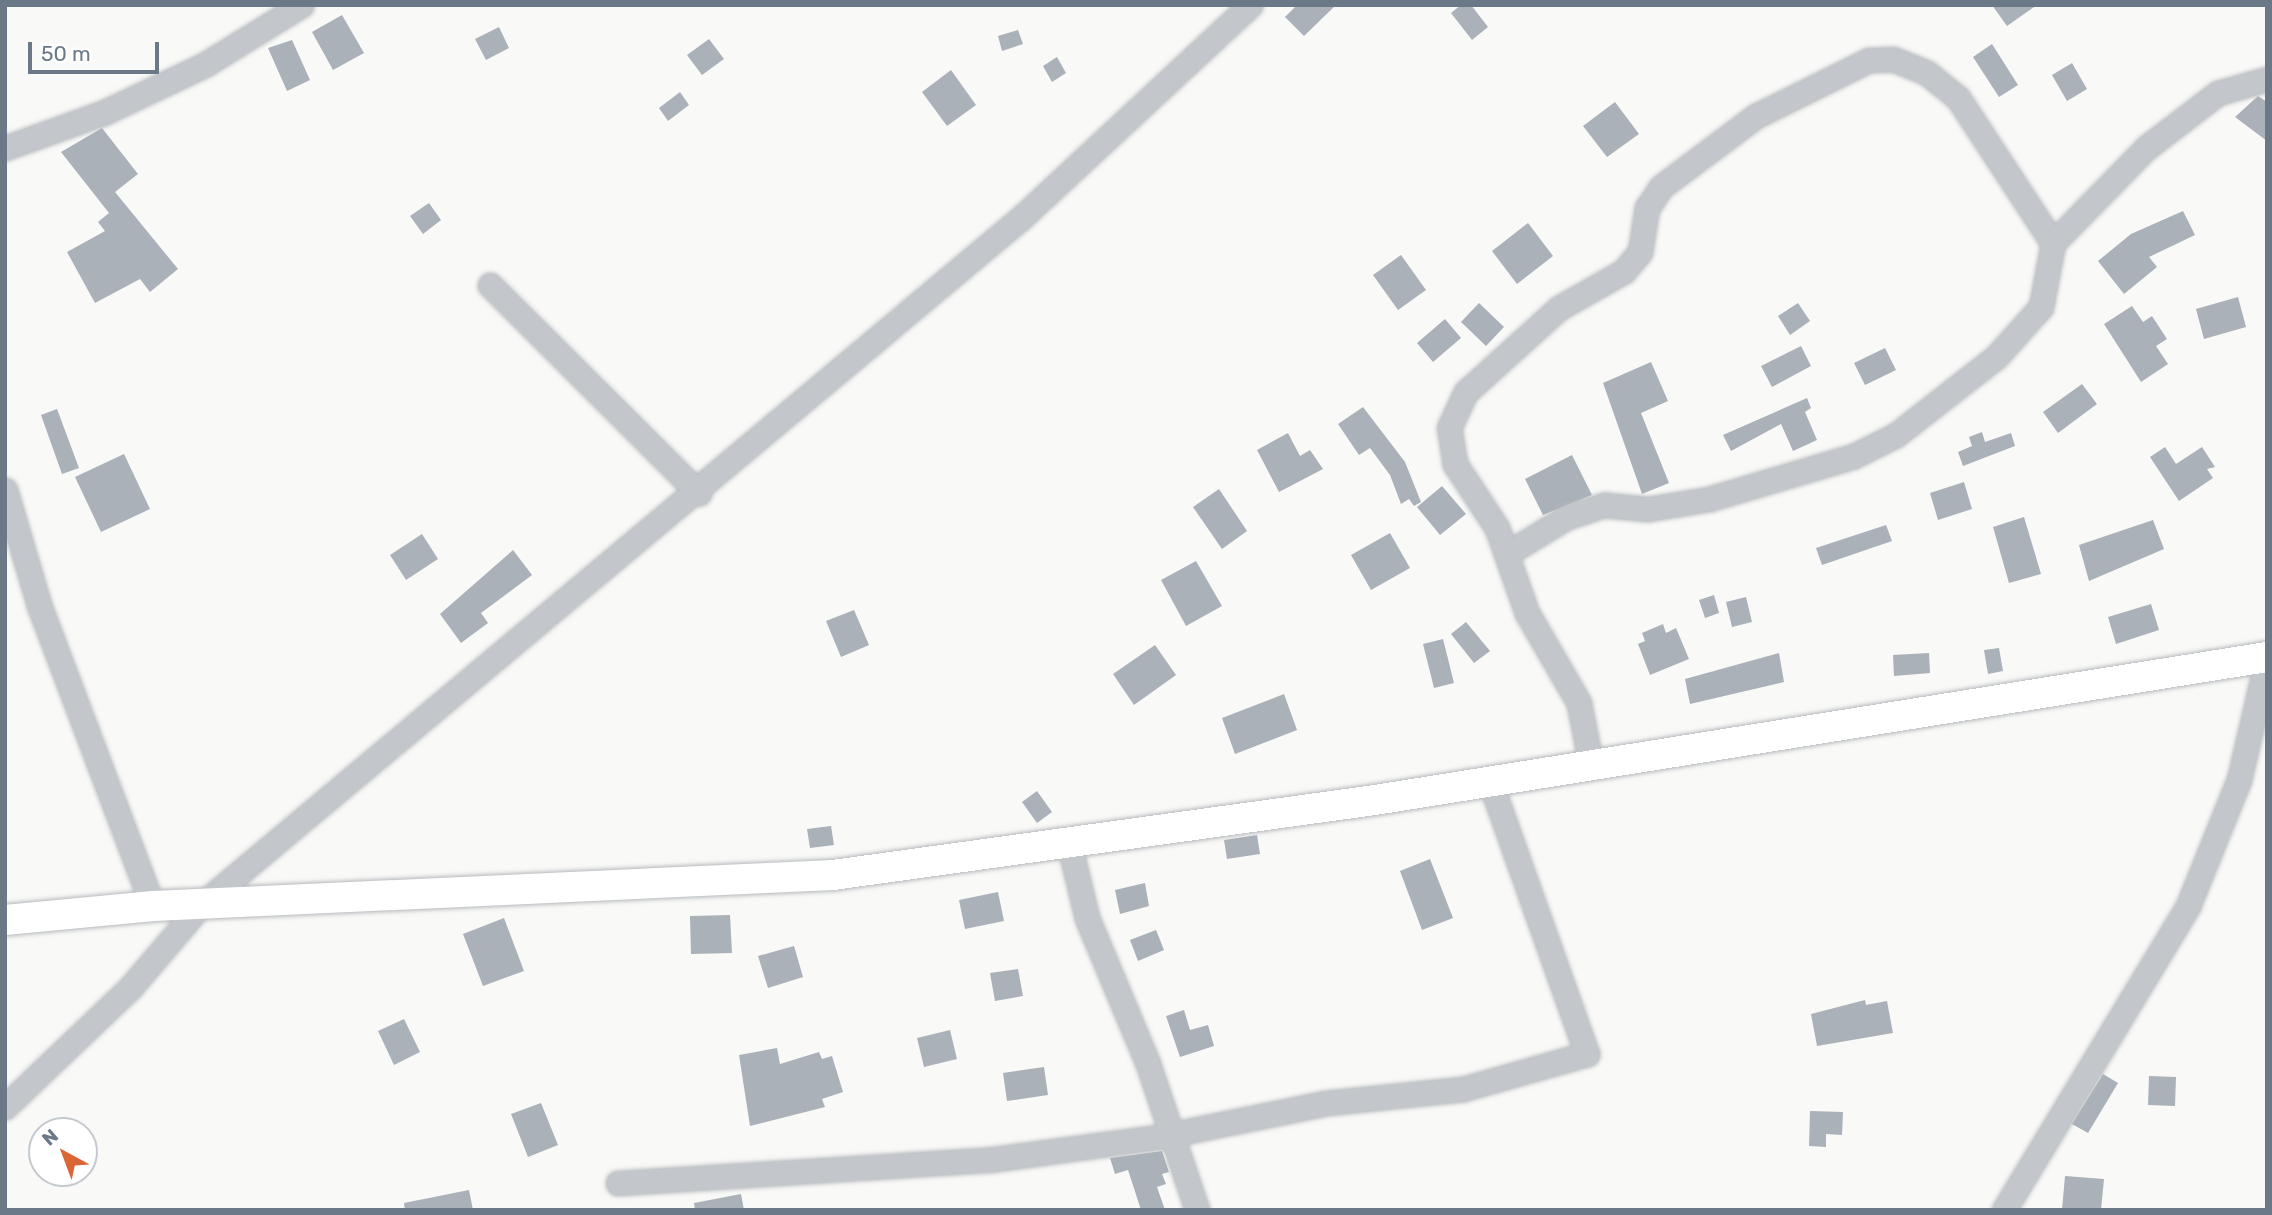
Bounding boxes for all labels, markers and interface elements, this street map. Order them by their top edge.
scale bar [32,28,163,72]
text: 50 m [41,41,91,66]
north arrow [28,1117,98,1187]
text: N [37,1124,63,1150]

